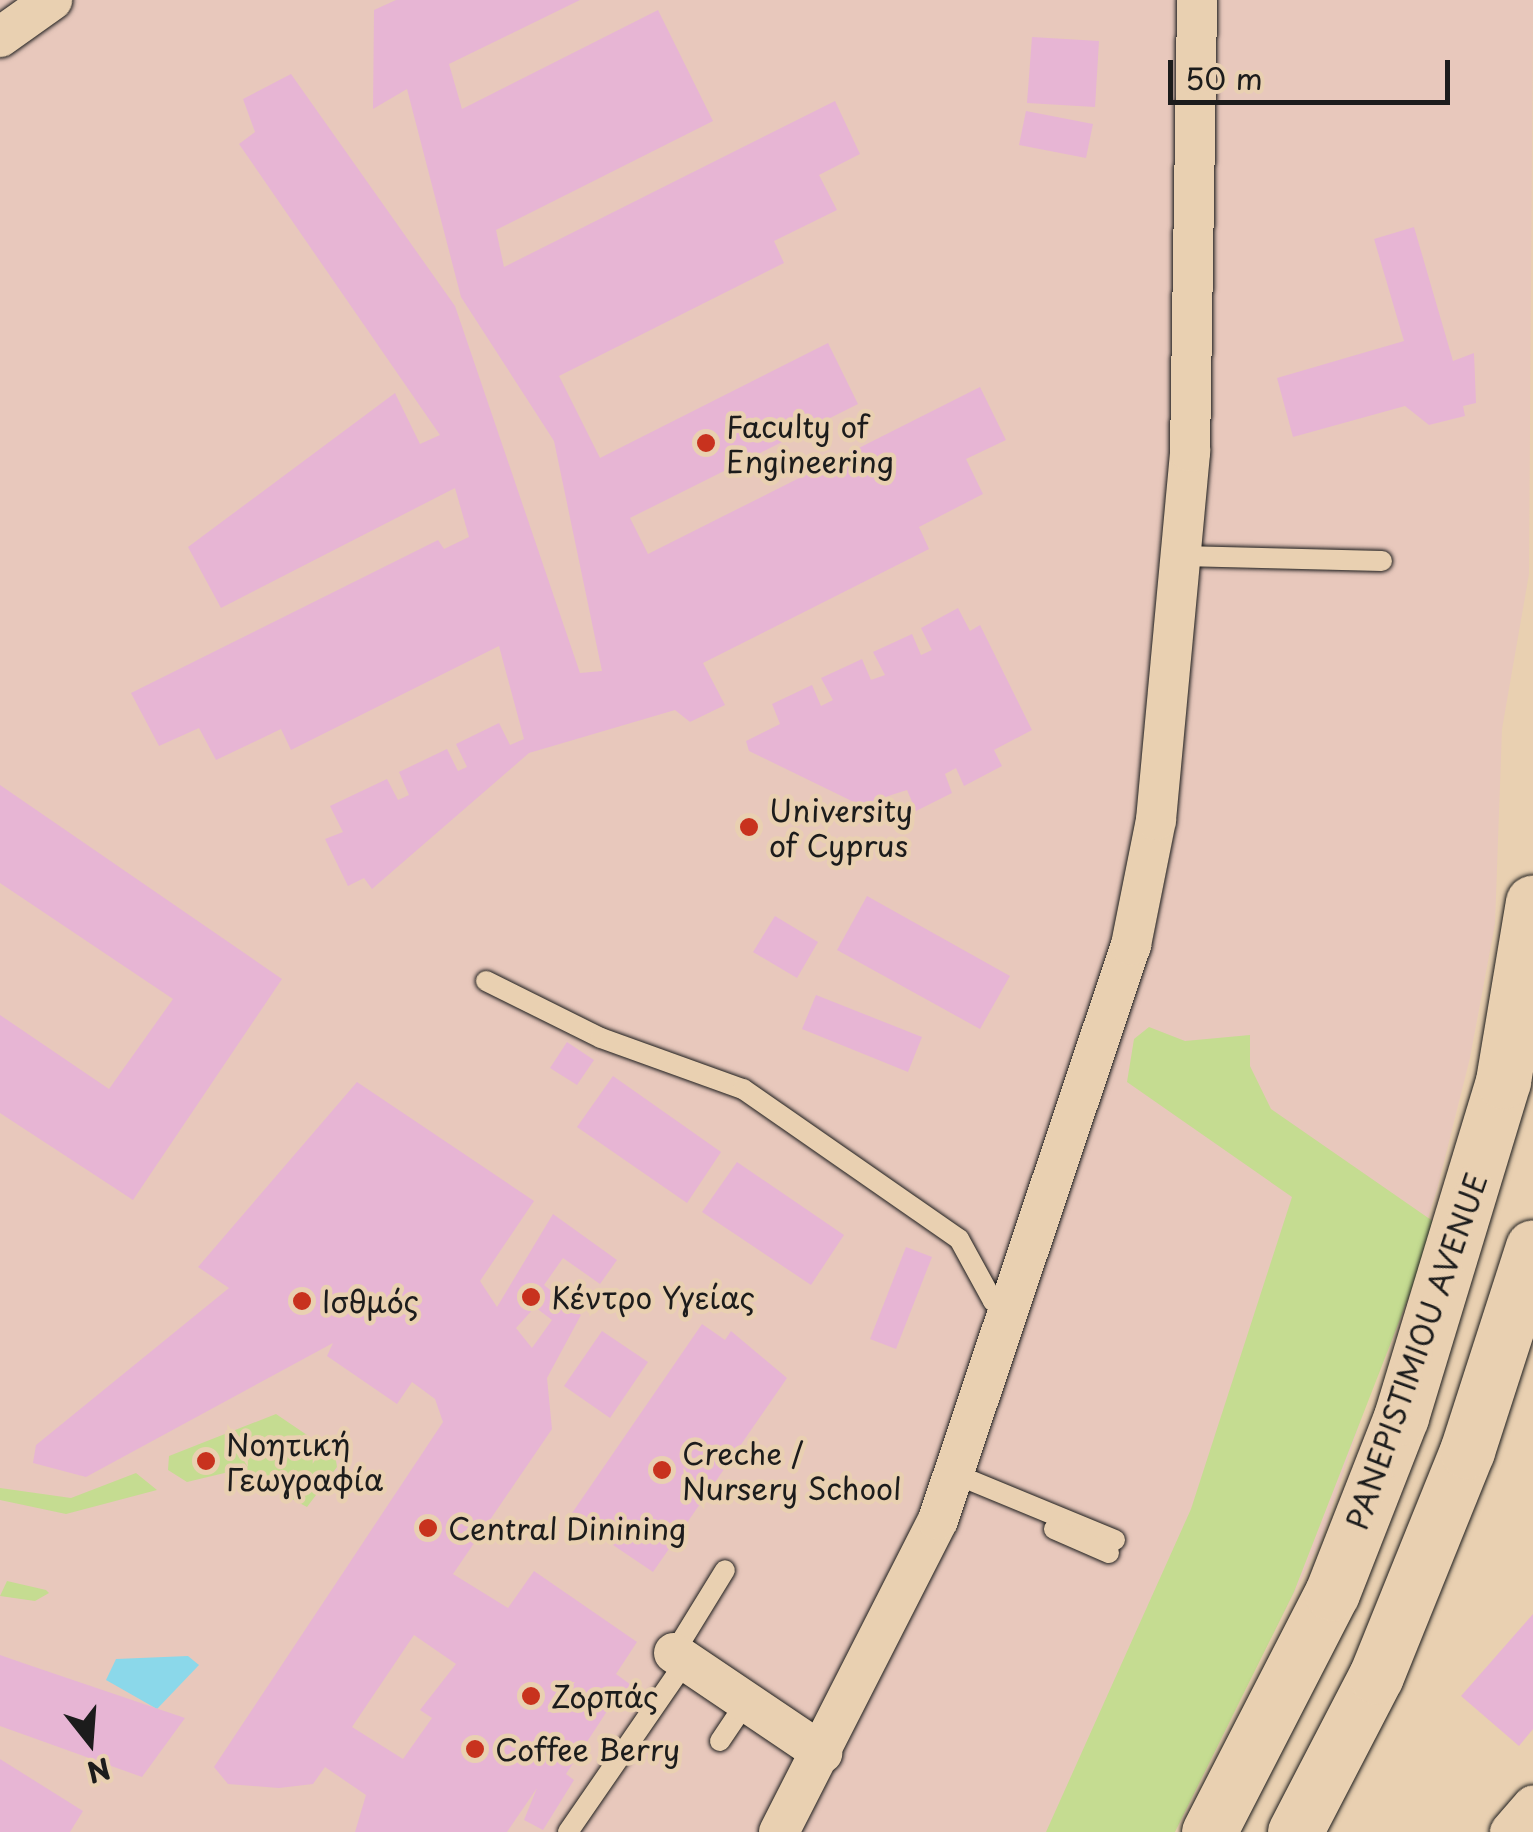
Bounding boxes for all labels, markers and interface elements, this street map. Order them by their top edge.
scale bar [1173,40,1456,102]
text: 50 m [1185,55,1263,100]
place label: Faculty of Engineering [726,408,894,478]
marker: Faculty of Engineering [695,432,717,454]
place label: University of Cyprus [769,792,913,862]
marker: University of Cyprus [738,816,760,838]
street label: PANEPISTIMIOU AVENUE [1338,1168,1494,1534]
place label: Κέντρο Υγείας [551,1279,756,1315]
place label: Ισθμός [322,1283,419,1319]
marker: Κέντρο Υγείας [520,1286,542,1308]
marker: Ισθμός [291,1290,313,1312]
place label: Νοητική Γεωγραφία [226,1426,384,1496]
place label: Creche / Nursery School [682,1435,902,1506]
marker: Νοητική Γεωγραφία [195,1450,217,1472]
marker: Creche / Nursery School [651,1459,673,1481]
place label: Central Dinining [448,1510,687,1546]
marker: Central Dinining [417,1517,439,1539]
place label: Ζορπάς [551,1678,659,1714]
marker: Ζορπάς [520,1685,542,1707]
north arrow [40,1692,140,1792]
place label: Coffee Berry [495,1731,682,1767]
marker: Coffee Berry [464,1738,486,1760]
text: N [82,1747,116,1795]

